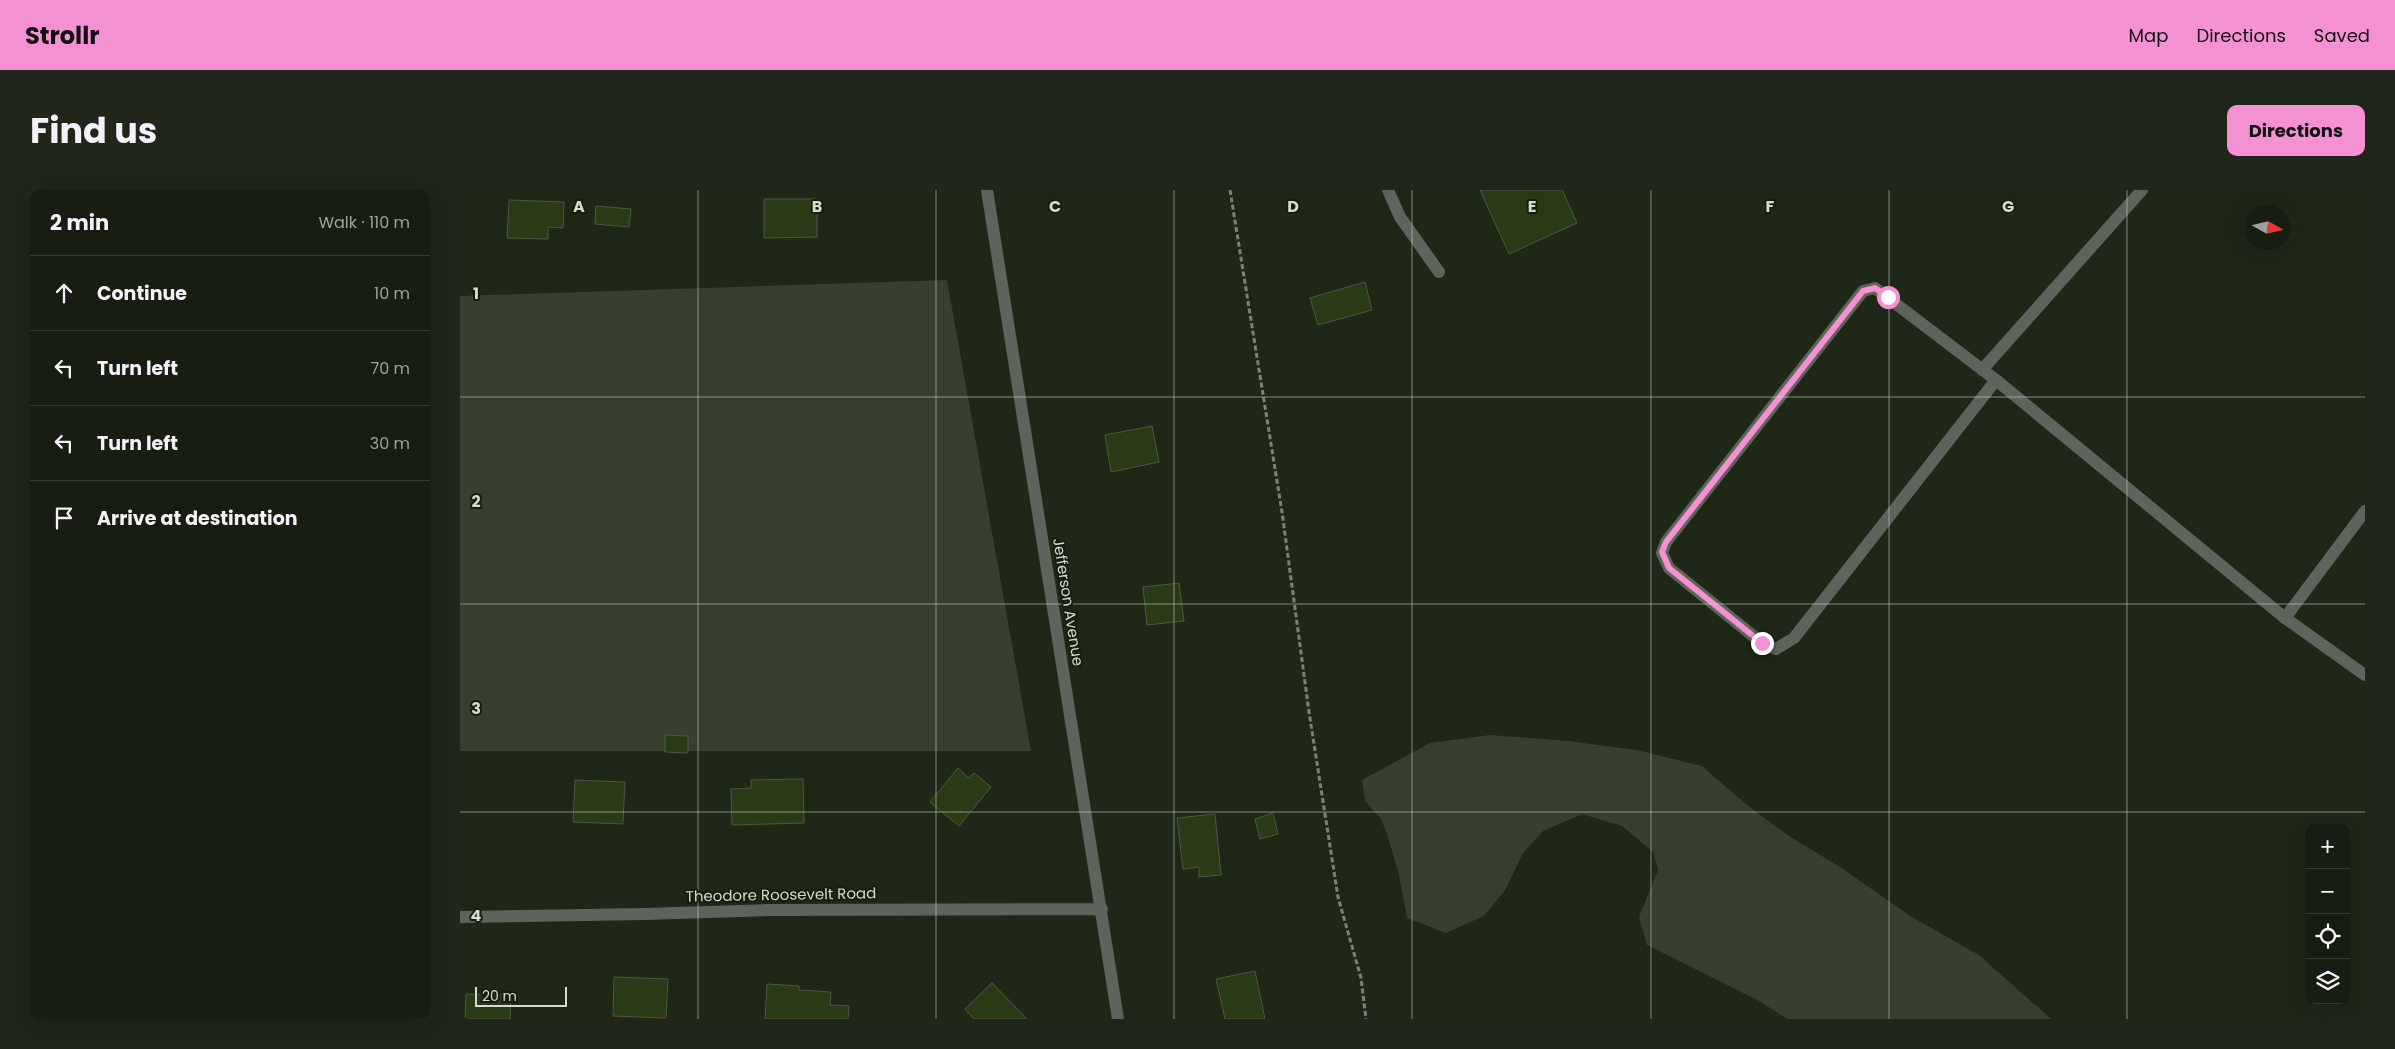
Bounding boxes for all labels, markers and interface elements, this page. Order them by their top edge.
text: Strollr [25,19,100,52]
text: Map [2129,23,2168,48]
text: Directions [2196,23,2286,48]
text: Saved [2314,23,2370,48]
button: Directions [2227,105,2365,156]
text: Find us [30,106,157,155]
text: A [573,195,585,218]
text: B [812,195,822,218]
text: C [1049,195,1061,218]
text: D [1287,195,1299,218]
text: E [1528,195,1536,218]
text: F [1766,195,1775,218]
text: G [2002,195,2014,218]
north arrow [2245,205,2290,250]
text: 2 min [50,208,109,237]
text: Walk · 110 m [318,211,410,234]
icon: ahead [50,279,78,307]
text: Continue [97,280,187,307]
text: 10 m [374,282,410,305]
text: 1 [473,282,479,305]
route start [1877,286,1900,309]
icon: left [50,354,78,382]
text: Turn left [97,355,178,382]
text: 70 m [370,357,410,380]
icon: left [50,429,78,457]
text: Turn left [97,430,178,457]
text: 30 m [370,432,410,455]
text: 2 [471,490,481,513]
icon: arrive [50,504,78,532]
text: Arrive at destination [97,505,298,532]
street label: Jefferson Avenue [1048,536,1089,667]
route end [1751,632,1774,655]
text: 3 [471,697,481,720]
map controls [2305,824,2350,1004]
button: + [2305,824,2350,869]
button: − [2305,869,2350,914]
street label: Theodore Roosevelt Road [686,882,876,907]
text: 4 [471,904,482,927]
button: locate [2305,914,2350,959]
button: layers [2305,959,2350,1004]
scale bar [475,984,568,1007]
text: 20 m [482,986,517,1006]

